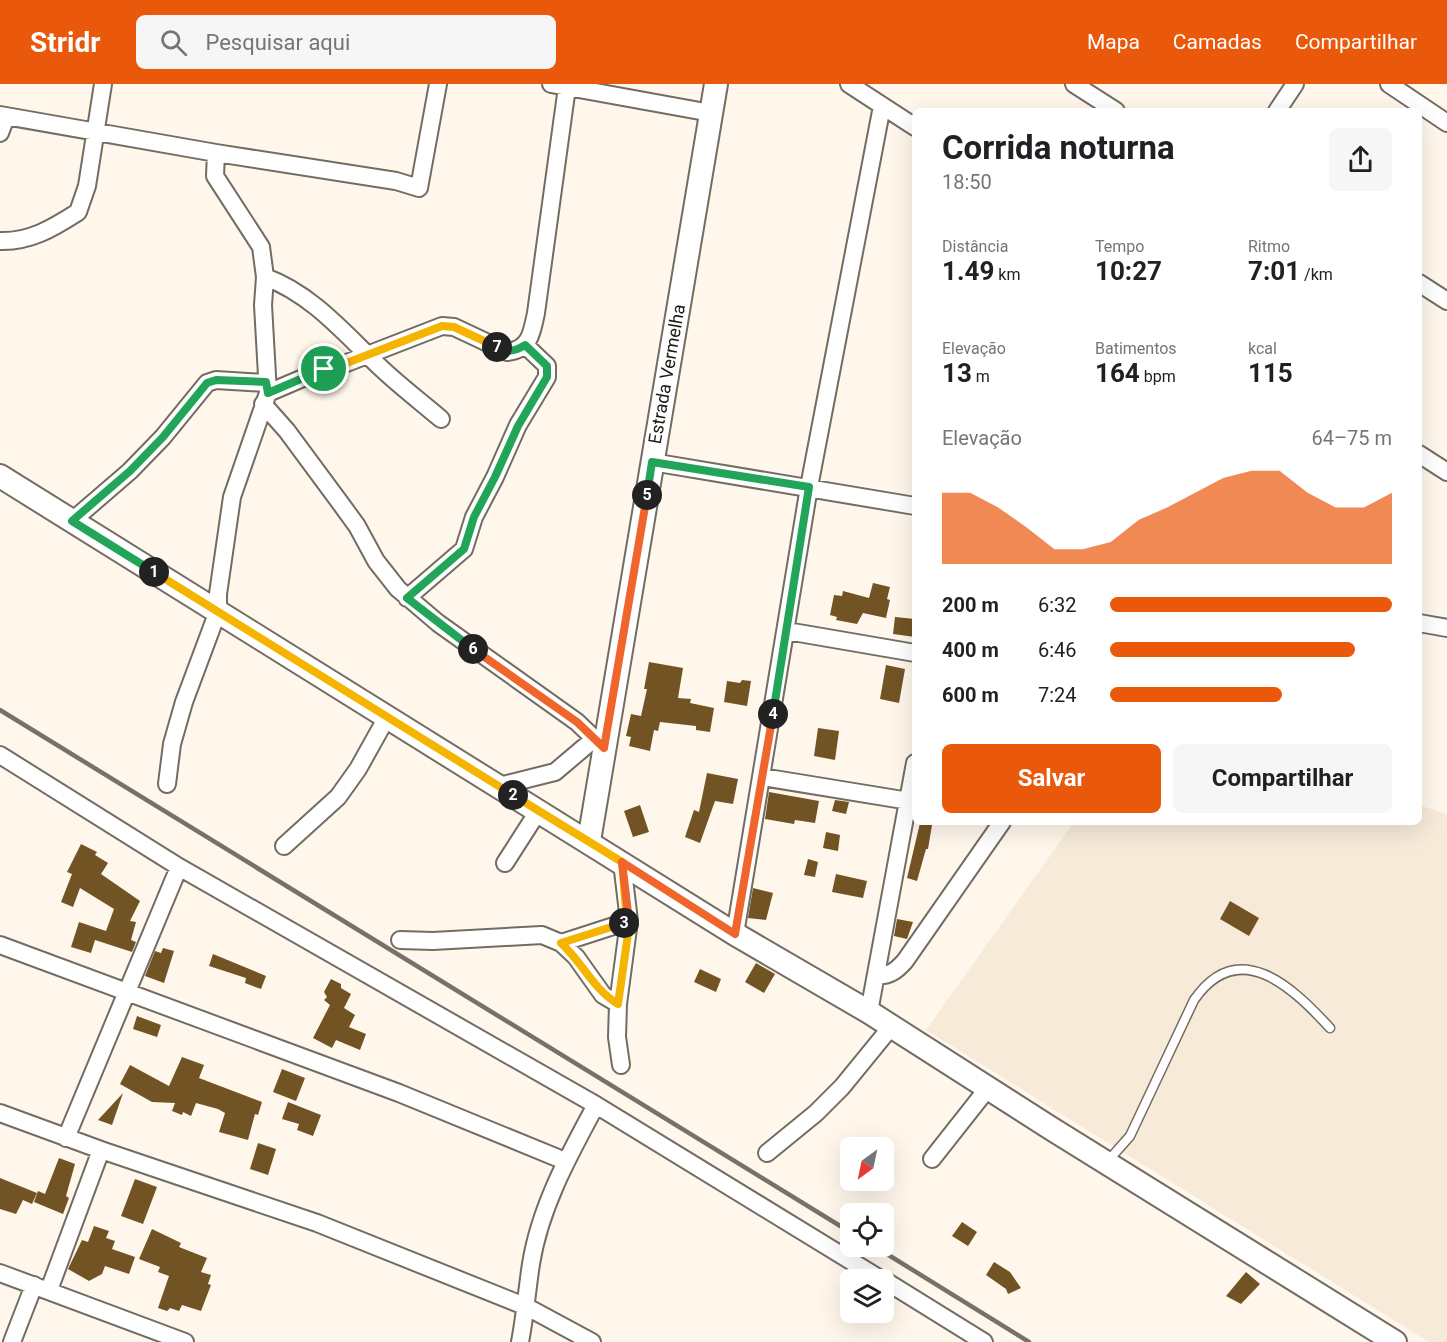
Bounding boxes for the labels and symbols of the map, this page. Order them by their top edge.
street label: Estrada Vermelha [644,302,689,445]
pin: 7 [482,332,512,362]
pin [298,343,349,394]
pin: 5 [632,480,662,510]
pin: 1 [139,557,169,587]
pin: 6 [458,634,488,664]
pin: 4 [758,699,788,729]
pin: 2 [498,780,528,810]
pin: 3 [609,908,639,938]
north arrow [840,1137,894,1191]

